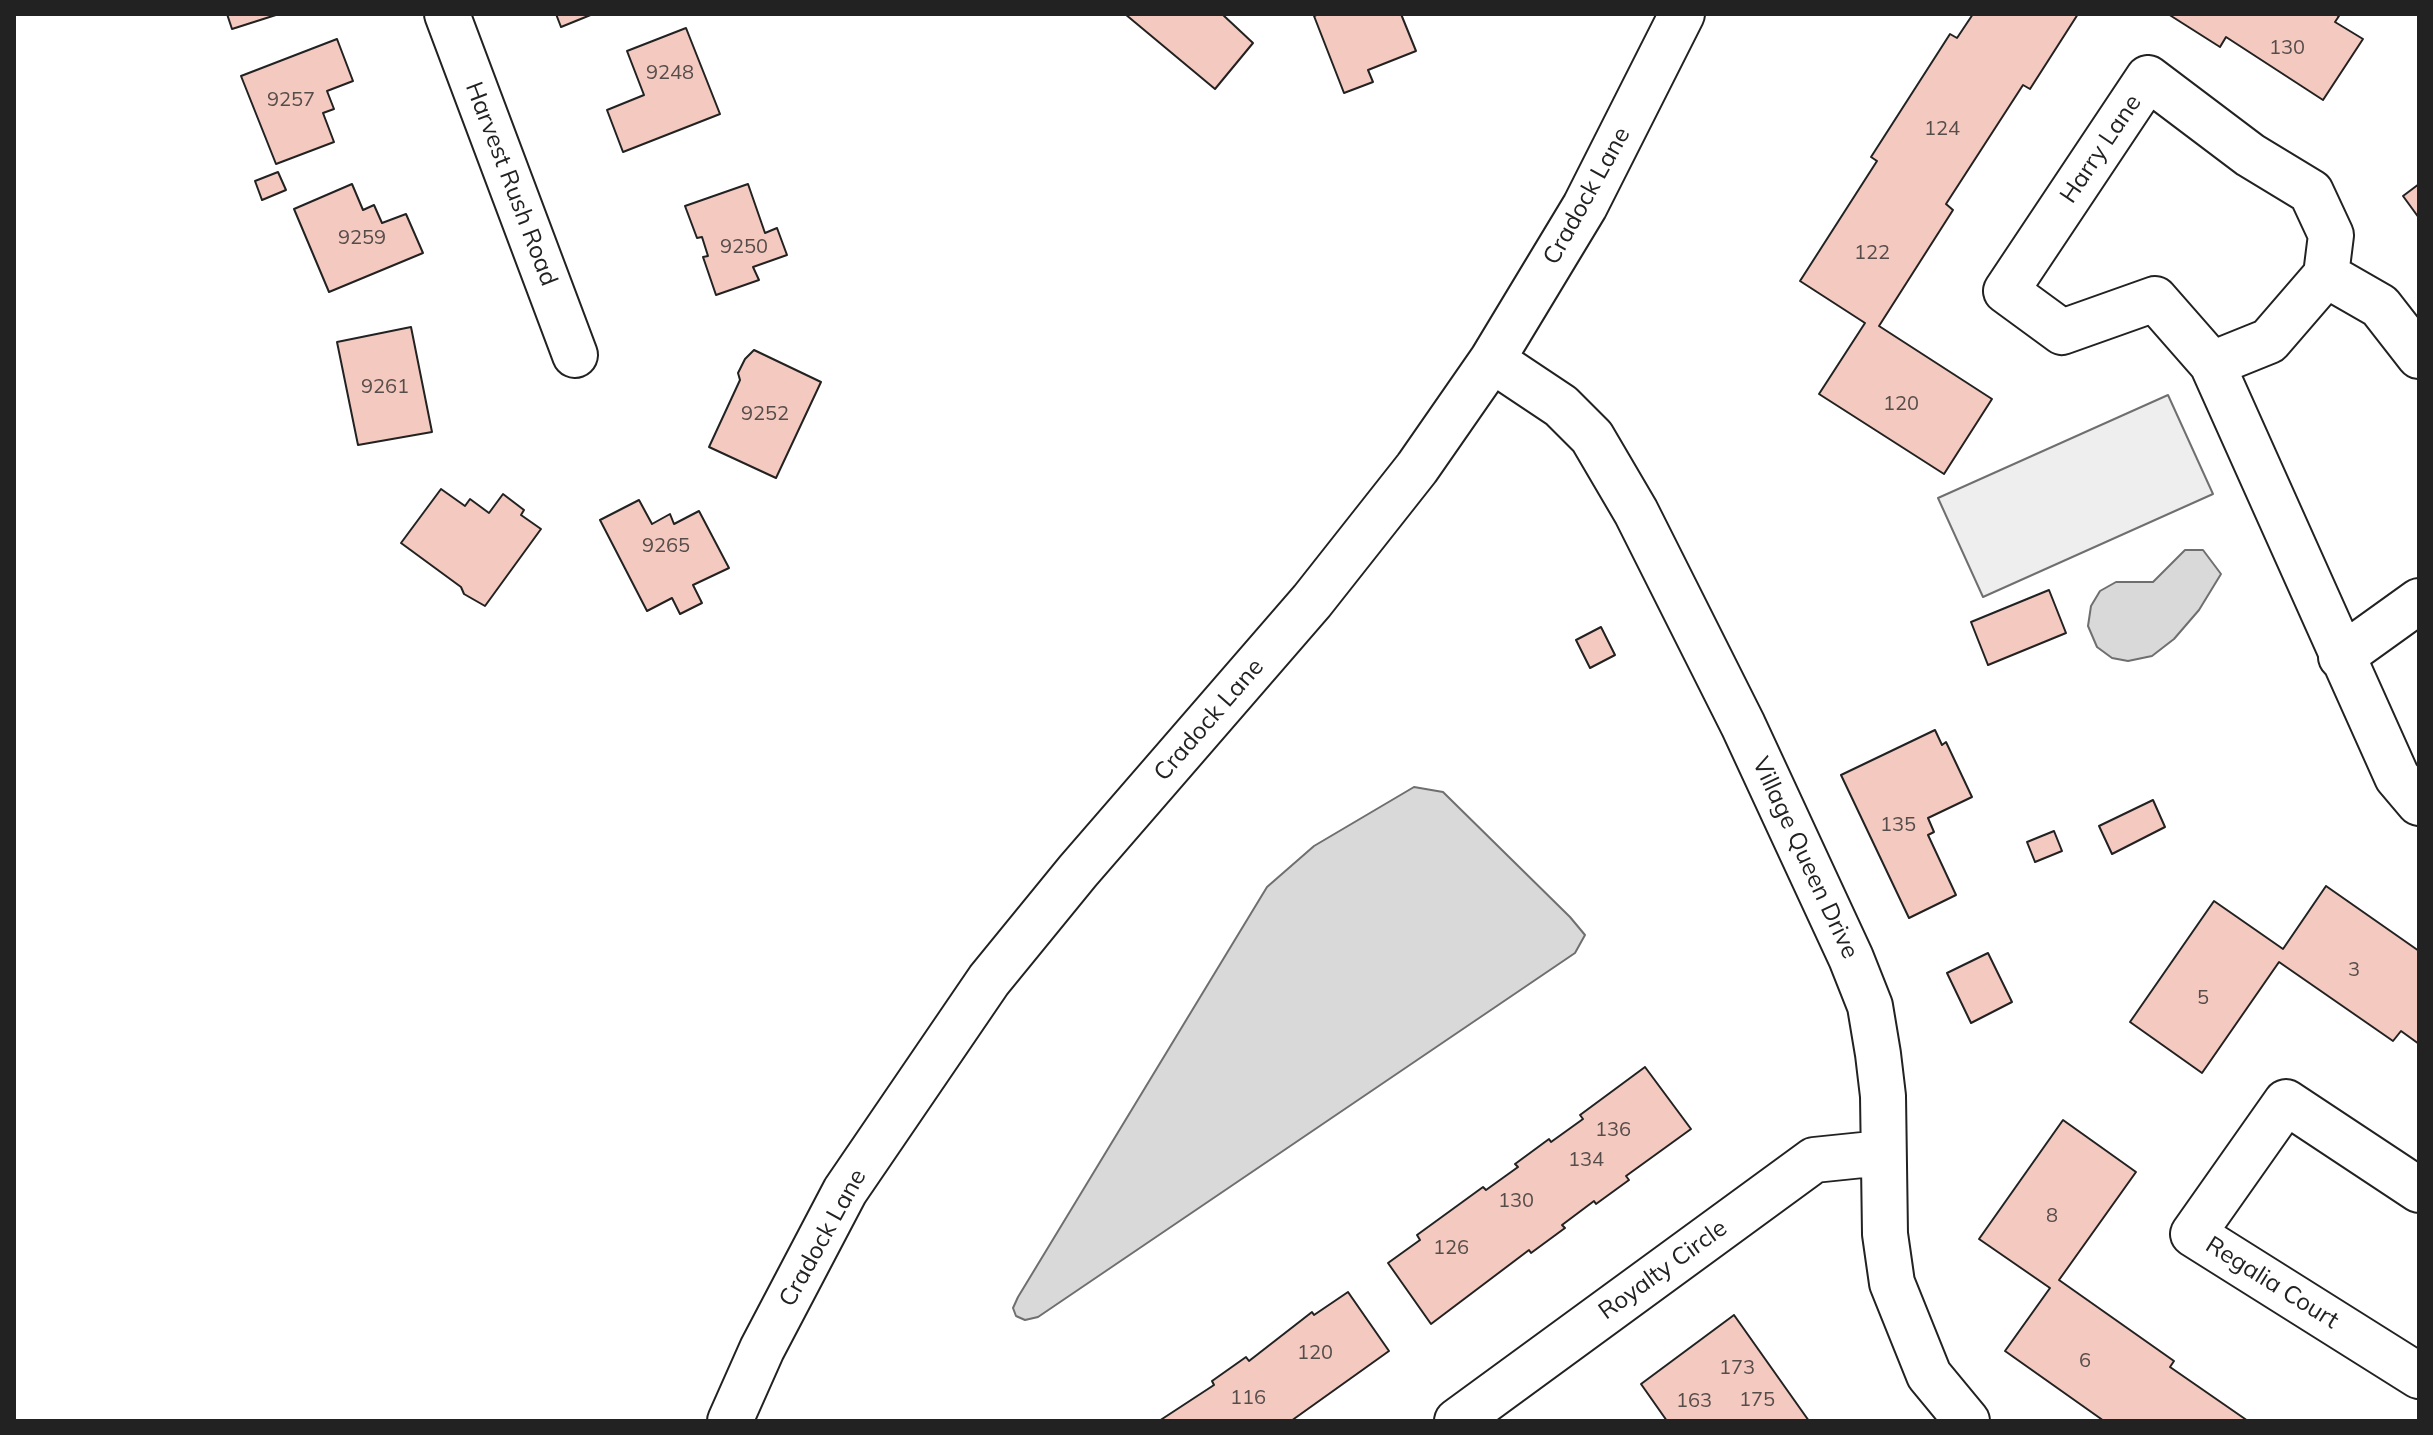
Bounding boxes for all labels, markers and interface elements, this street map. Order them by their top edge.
house number: 130 [2269,36,2305,60]
house number: 9248 [646,61,694,85]
street label: Harvest Rush Road [459,78,563,290]
house number: 9257 [267,88,315,112]
street label: Harry Lane [2054,89,2148,209]
house number: 124 [1924,117,1960,141]
street label: Cradock Lane [1537,122,1637,270]
house number: 9259 [338,226,386,250]
house number: 9250 [720,235,768,259]
house number: 122 [1854,241,1890,265]
house number: 9261 [361,375,409,399]
house number: 120 [1883,392,1919,416]
house number: 9252 [741,402,789,426]
house number: 9265 [642,534,690,558]
street label: Cradock Lane [1148,653,1270,787]
street label: Village Queen Drive [1746,753,1864,963]
house number: 135 [1880,813,1916,837]
house number: 3 [2348,958,2360,982]
house number: 5 [2197,986,2209,1010]
house number: 136 [1595,1118,1631,1142]
house number: 134 [1568,1148,1604,1172]
street label: Cradock Lane [773,1164,873,1312]
house number: 130 [1498,1189,1534,1213]
house number: 8 [2046,1204,2058,1228]
street label: Royalty Circle [1593,1214,1733,1326]
street label: Regalia Court [2200,1231,2344,1335]
house number: 126 [1433,1236,1469,1260]
house number: 120 [1297,1341,1333,1365]
house number: 6 [2079,1349,2091,1373]
house number: 173 [1719,1356,1755,1380]
house number: 116 [1230,1386,1266,1410]
house number: 175 [1739,1388,1775,1412]
house number: 163 [1676,1389,1712,1413]

